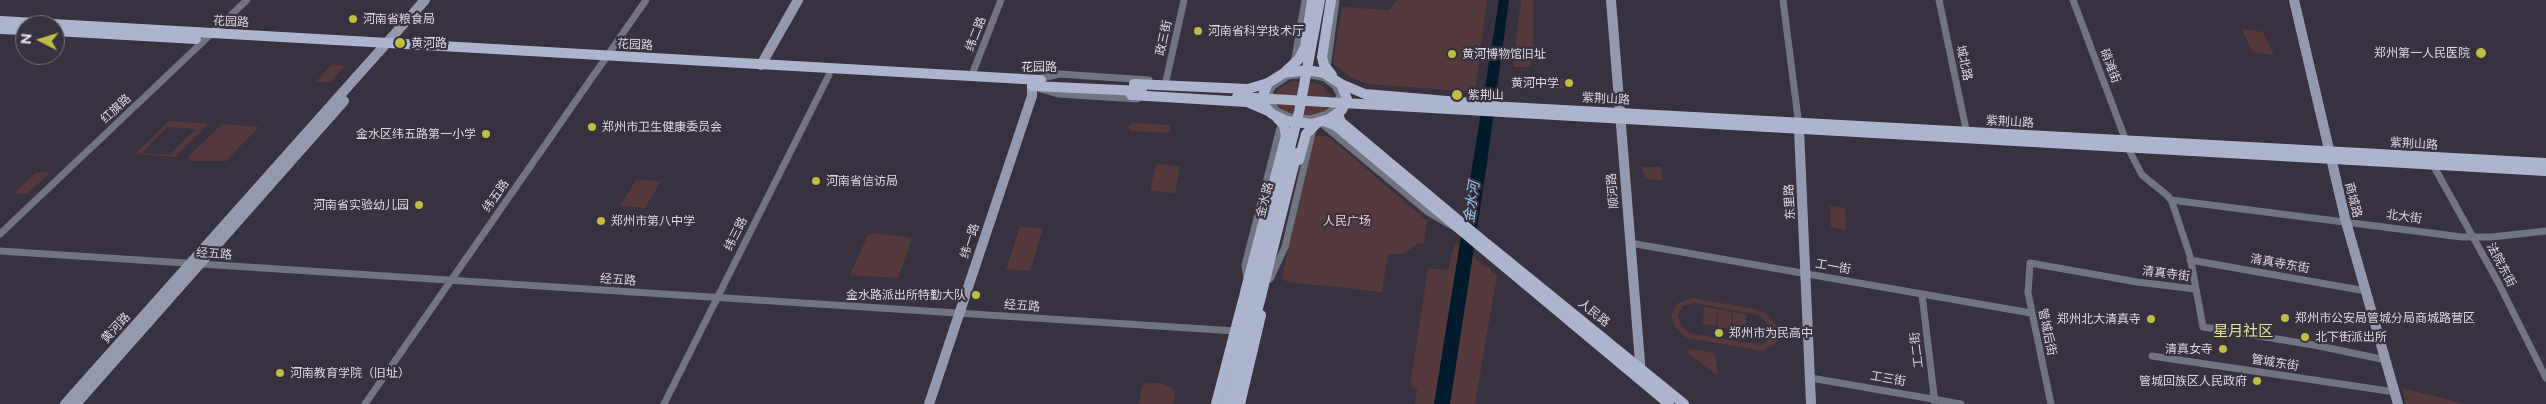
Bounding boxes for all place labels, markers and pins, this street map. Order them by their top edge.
place label: 河南省粮食局 [363,12,435,26]
marker: 河南省粮食局 [347,13,359,25]
place label: 河南省科学技术厅 [1208,24,1304,38]
marker: 河南省科学技术厅 [1192,25,1204,37]
marker: 黄河路 [393,36,407,50]
place label: 黄河路 [411,36,447,50]
place label: 郑州第一人民医院 [2374,46,2470,60]
marker: 郑州第一人民医院 [2474,46,2488,60]
place label: 黄河博物馆旧址 [1462,47,1546,61]
marker: 黄河博物馆旧址 [1446,48,1458,60]
place label: 黄河中学 [1511,76,1559,90]
marker: 黄河中学 [1563,77,1575,89]
marker: 紫荆山 [1450,88,1464,102]
place label: 紫荆山 [1468,88,1504,102]
place label: 郑州市卫生健康委员会 [602,120,722,134]
marker: 郑州市卫生健康委员会 [586,121,598,133]
place label: 金水区纬五路第一小学 [356,127,476,141]
marker: 金水区纬五路第一小学 [480,128,492,140]
place label: 河南省信访局 [826,174,898,188]
marker: 河南省信访局 [810,175,822,187]
place label: 河南省实验幼儿园 [313,198,409,212]
marker: 河南省实验幼儿园 [413,199,425,211]
place label: 郑州市第八中学 [611,214,695,228]
marker: 郑州市第八中学 [595,215,607,227]
place label: 金水路派出所特勤大队 [846,288,966,302]
marker: 金水路派出所特勤大队 [970,289,982,301]
place label: 郑州市公安局管城分局商城路营区 [2295,311,2475,325]
place label: 郑州北大清真寺 [2057,312,2141,326]
marker: 郑州市公安局管城分局商城路营区 [2279,312,2291,324]
marker: 郑州北大清真寺 [2145,313,2157,325]
place label: 郑州市为民高中 [1729,326,1813,340]
marker: 郑州市为民高中 [1713,327,1725,339]
place label: 北下街派出所 [2315,330,2387,344]
marker: 北下街派出所 [2299,331,2311,343]
place label: 清真女寺 [2165,342,2213,356]
marker: 清真女寺 [2217,343,2229,355]
place label: 河南教育学院（旧址） [290,366,410,380]
marker: 河南教育学院（旧址） [274,367,286,379]
place label: 管城回族区人民政府 [2139,374,2247,388]
marker: 管城回族区人民政府 [2251,375,2263,387]

